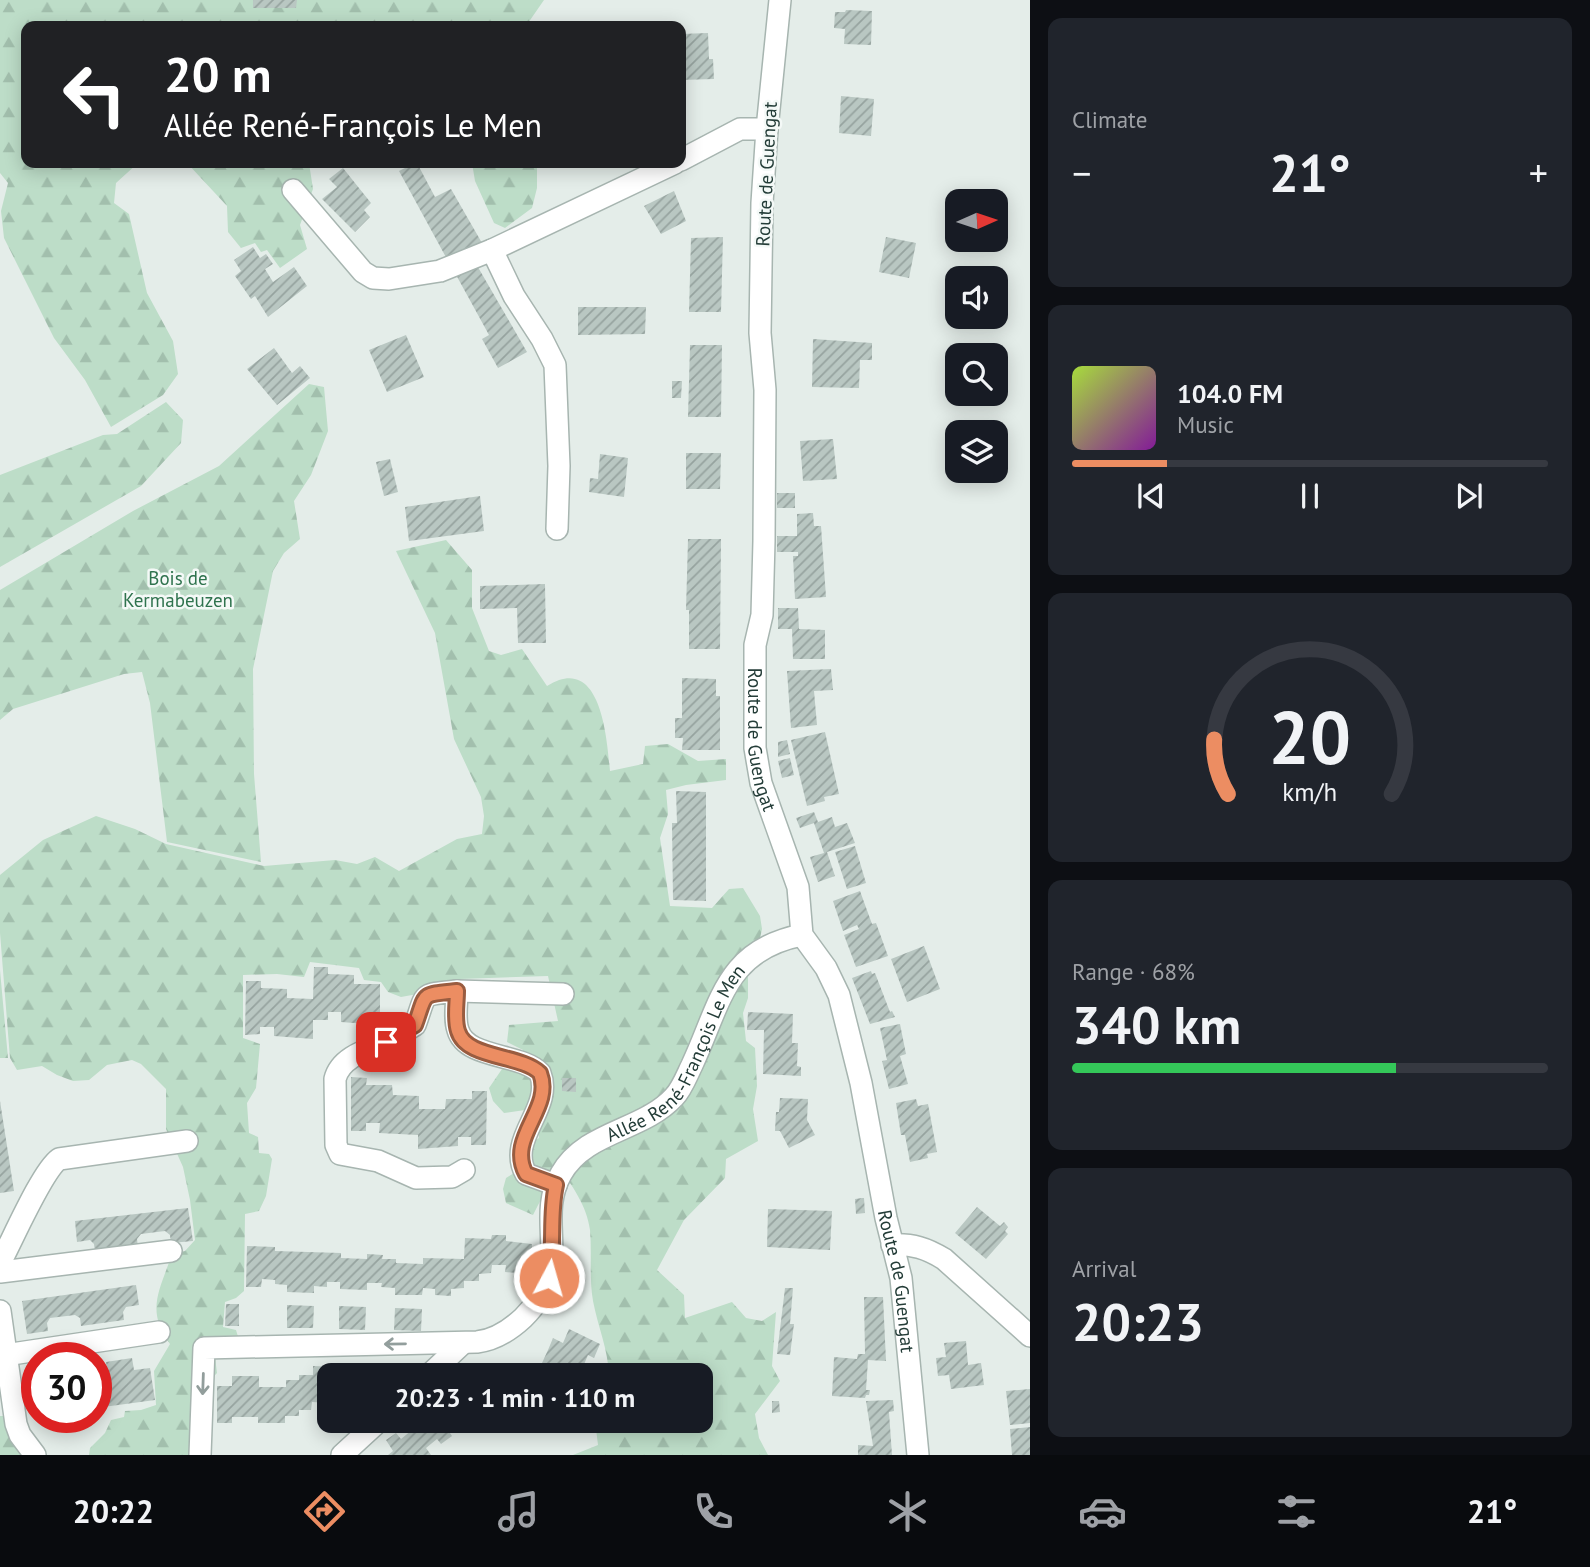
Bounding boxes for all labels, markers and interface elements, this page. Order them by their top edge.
text: 20 m [164,42,271,106]
icon: left [49,49,140,140]
street label: Route de Guengat [750,101,782,247]
text: Allée René-François Le Men [164,104,542,146]
text: Climate [1072,105,1147,134]
text: 21° [1269,139,1351,206]
text: − [1072,148,1091,197]
text: + [1529,148,1548,197]
north arrow [945,189,1008,252]
map controls [945,189,1008,483]
button: sound [945,266,1008,329]
button: search [945,343,1008,406]
text: 104.0 FM [1177,377,1283,410]
text: Music [1177,410,1234,439]
button: layers [945,420,1008,483]
icon: previous [1132,477,1170,515]
icon: pause [1291,477,1329,515]
icon: next [1450,477,1488,515]
park label: Bois de Kermabeuzen [123,566,233,612]
street label: Route de Guengat [743,668,782,815]
text: 20 [1269,690,1351,784]
text: km/h [1283,775,1337,807]
text: Range · 68% [1072,957,1195,986]
street label: Allée René-François Le Men [602,959,750,1147]
text: 340 km [1072,991,1241,1058]
pin [356,1012,416,1072]
icon: arrive [367,1023,405,1061]
street label: Route de Guengat [873,1208,920,1354]
position arrow [512,1241,586,1315]
text: Arrival [1072,1254,1136,1283]
text: 20:23 [1072,1288,1204,1355]
one-way arrow [384,1338,407,1351]
speed limit sign: 30 [21,1342,112,1433]
one-way arrow [196,1372,209,1395]
text: 20:23 · 1 min · 110 m [395,1381,635,1414]
icon: directions [300,1487,349,1536]
icon: music [494,1487,543,1536]
icon: phone [689,1487,738,1536]
icon: climate [883,1487,932,1536]
icon: car [1078,1487,1127,1536]
icon: filters [1272,1487,1321,1536]
text: 20:22 [73,1490,154,1532]
text: 21° [1467,1490,1517,1532]

